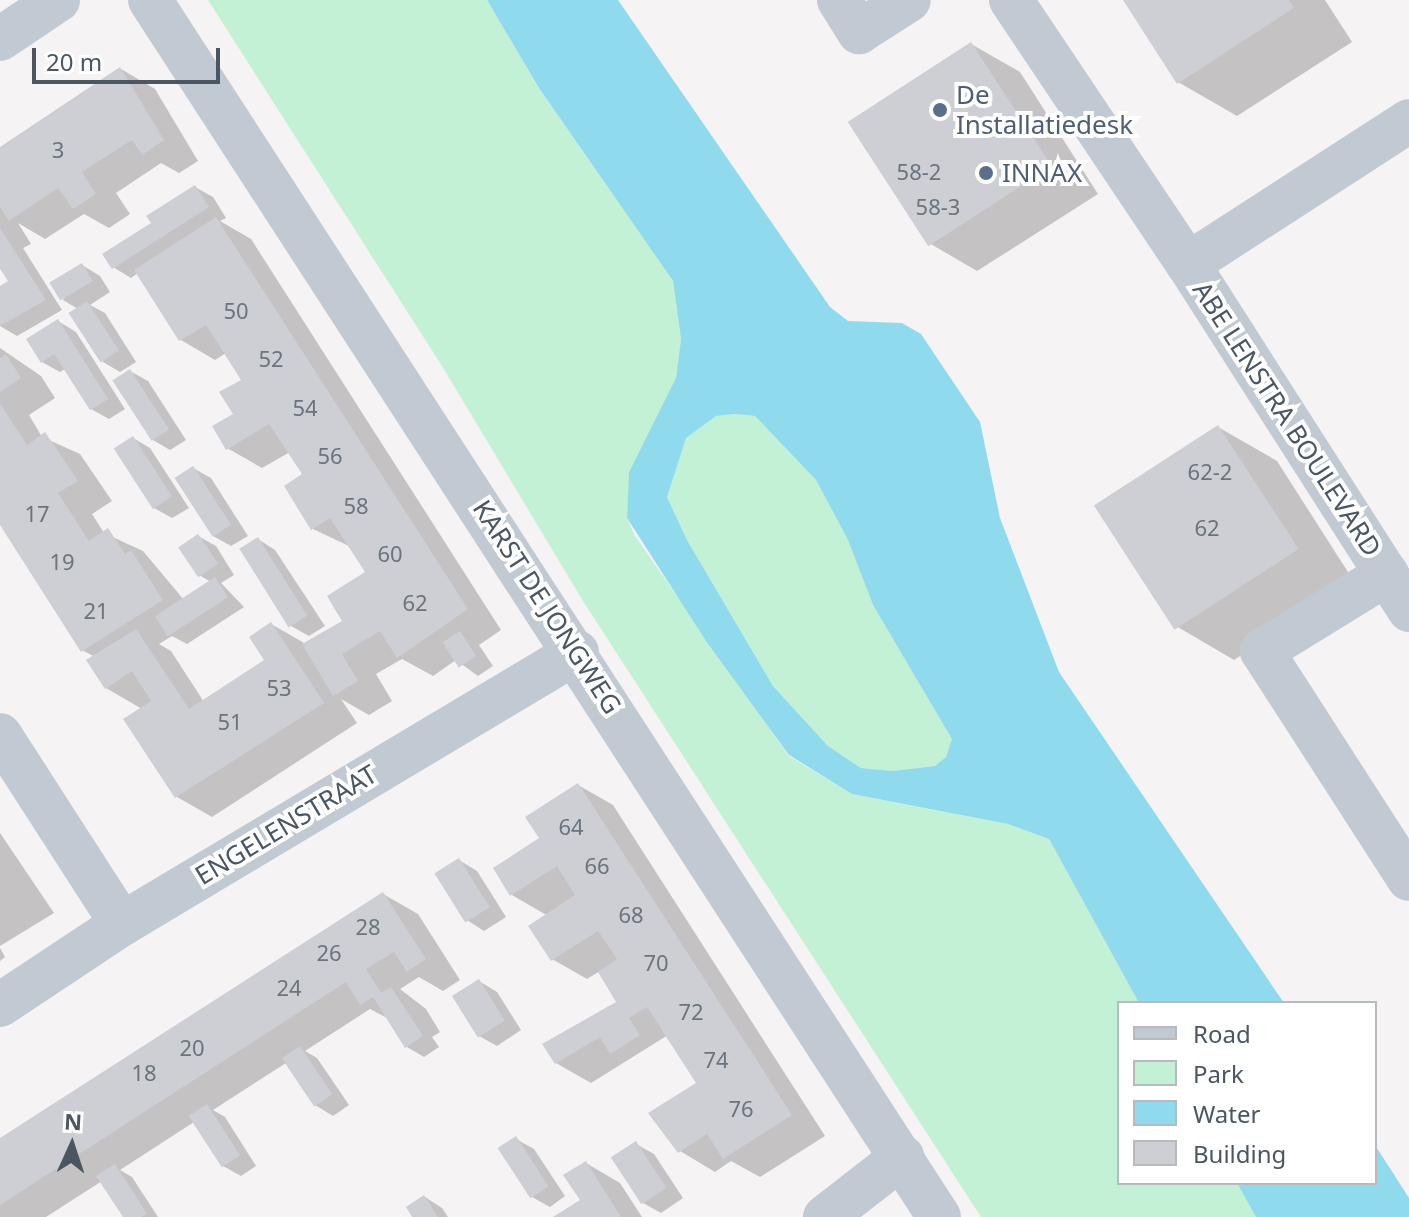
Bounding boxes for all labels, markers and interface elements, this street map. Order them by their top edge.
scale bar [36,32,224,82]
text: 20 m [46,45,102,78]
place label: De Installatiedesk [956,79,1133,140]
marker: De Installatiedesk [931,101,949,119]
house number: 3 [52,137,64,163]
place label: INNAX [1002,157,1082,189]
house number: 58-2 [897,159,941,185]
marker: INNAX [977,164,995,182]
house number: 58-3 [916,194,960,220]
street label: ABE LENSTRA BOULEVARD [1186,276,1388,562]
house number: 50 [223,298,249,324]
house number: 52 [258,346,284,372]
house number: 54 [292,395,318,421]
house number: 56 [317,443,343,469]
house number: 62-2 [1188,459,1232,485]
house number: 58 [343,493,369,519]
street label: KARST DE JONGWEG [466,494,628,720]
house number: 17 [24,501,50,527]
house number: 62 [1194,515,1220,541]
house number: 60 [377,541,403,567]
house number: 19 [49,549,75,575]
house number: 62 [402,590,428,616]
house number: 21 [83,598,109,624]
house number: 53 [266,675,292,701]
house number: 51 [217,709,243,735]
street label: ENGELENSTRAAT [190,759,382,891]
house number: 64 [558,814,584,840]
house number: 66 [584,853,610,879]
house number: 68 [618,902,644,928]
house number: 28 [355,914,381,940]
house number: 26 [316,940,342,966]
house number: 70 [643,950,669,976]
house number: 24 [276,975,302,1001]
house number: 72 [678,999,704,1025]
legend [1117,1001,1377,1185]
text: Road [1193,1017,1251,1050]
house number: 20 [179,1035,205,1061]
house number: 74 [703,1047,729,1073]
text: Park [1193,1057,1244,1090]
house number: 18 [131,1060,157,1086]
house number: 76 [728,1096,754,1122]
text: Water [1193,1097,1260,1130]
north arrow [32,1105,112,1185]
text: N [64,1106,83,1136]
text: Building [1193,1137,1286,1170]

